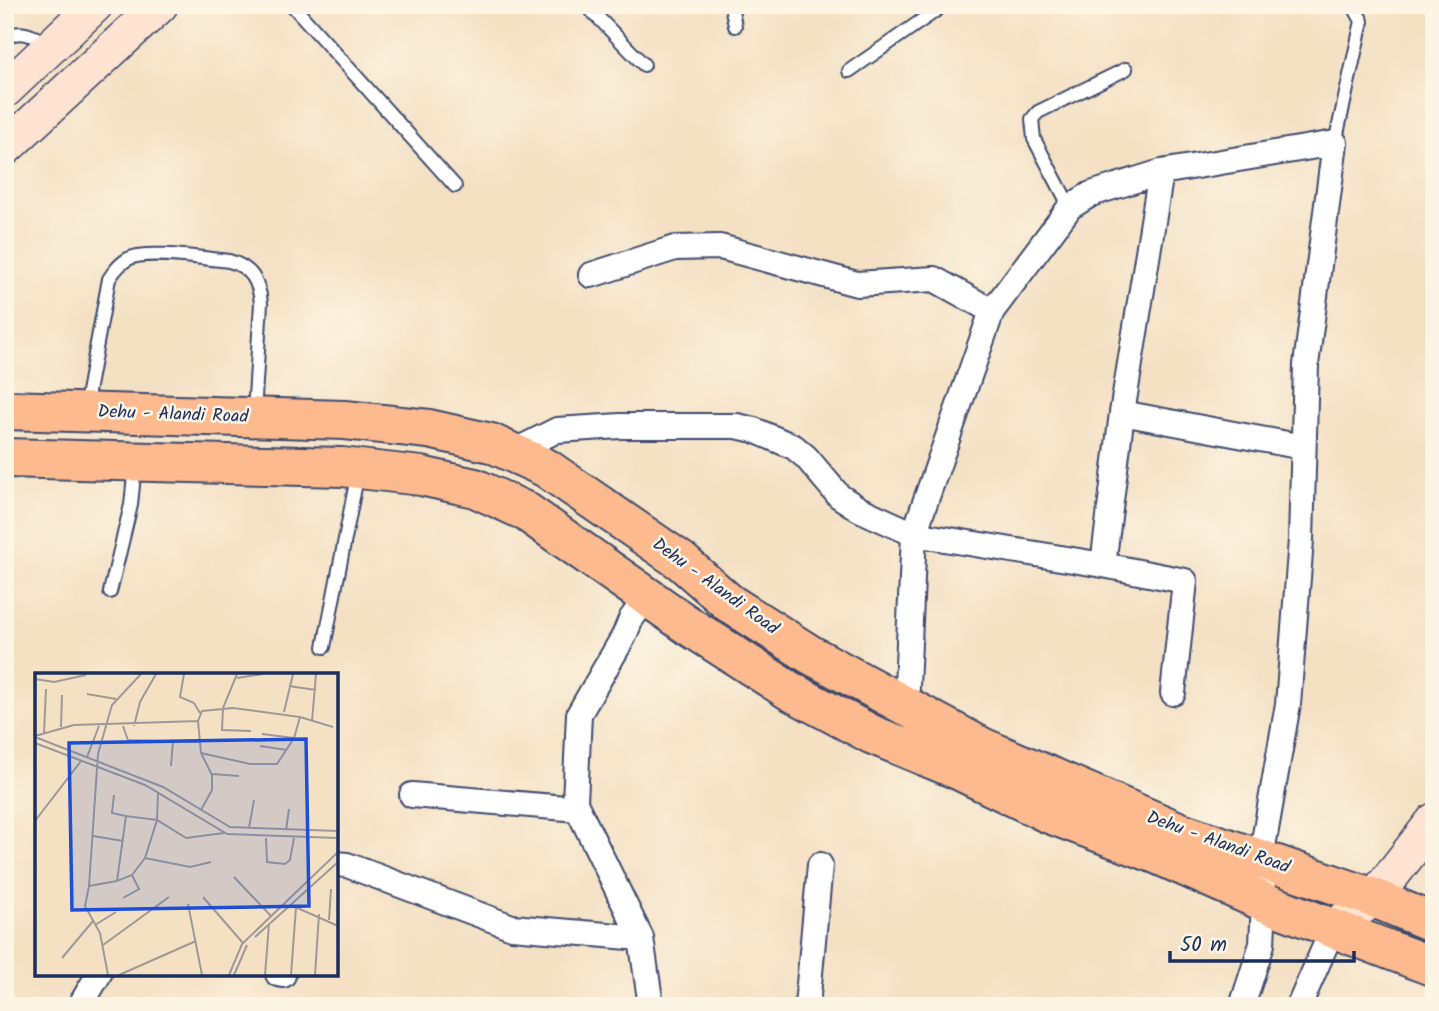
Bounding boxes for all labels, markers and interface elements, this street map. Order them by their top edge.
street label: Dehu - Alandi Road [97,398,250,432]
street label: Dehu - Alandi Road [646,531,785,644]
inset map [35,673,338,976]
street label: Dehu - Alandi Road [1142,804,1295,883]
scale bar [1170,920,1353,964]
text: 50 m [1180,929,1227,962]

